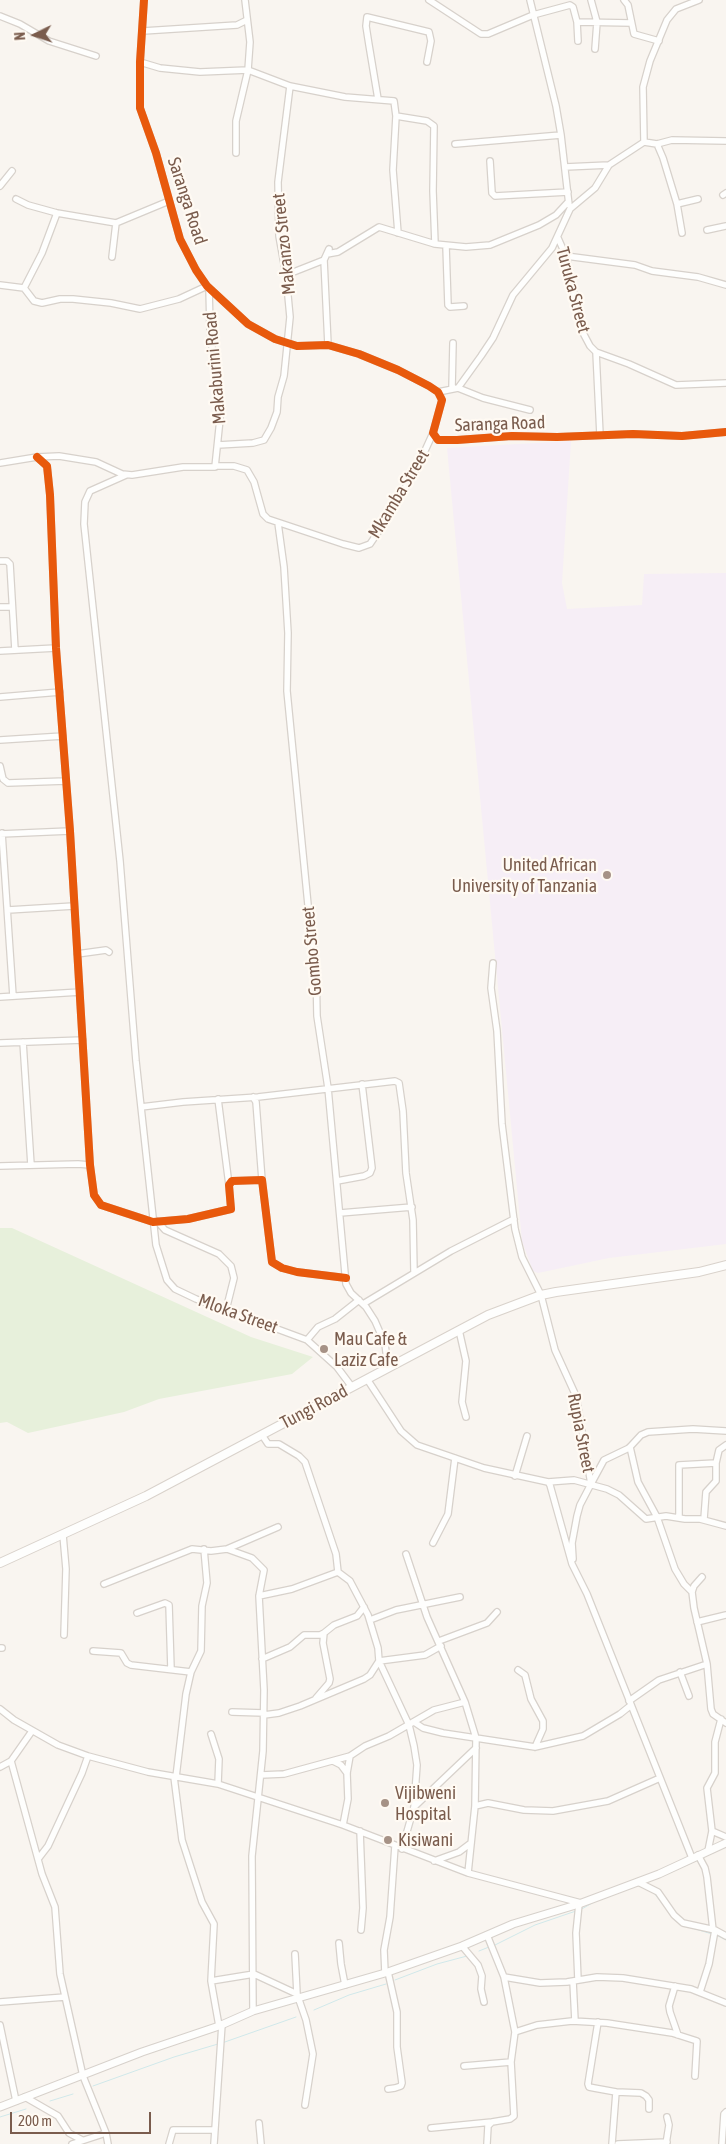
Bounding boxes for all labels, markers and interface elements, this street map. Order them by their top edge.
north arrow [10,10,60,60]
text: N [12,31,28,41]
street label: Saranga Road [163,155,211,247]
street label: Makanzo Street [268,192,300,296]
street label: Turuka Street [551,245,595,335]
street label: Makaburini Road [199,311,231,425]
street label: Saranga Road [454,412,546,436]
street label: Mkamba Street [364,446,434,542]
place label: United African University of Tanzania [452,854,597,896]
marker: United African University of Tanzania [601,869,613,881]
street label: Gombo Street [297,905,327,997]
street label: Mloka Street [195,1290,281,1338]
place label: Mau Cafe & Laziz Cafe [334,1328,407,1370]
marker: Mau Cafe & Laziz Cafe [318,1343,330,1355]
street label: Tungi Road [277,1380,351,1434]
street label: Rupia Street [563,1391,599,1475]
place label: Vijibweni Hospital [395,1782,456,1825]
marker: Vijibweni Hospital [379,1797,391,1809]
place label: Kisiwani [398,1829,453,1851]
marker: Kisiwani [382,1834,394,1846]
scale bar [12,2102,154,2134]
text: 200 m [18,2112,52,2129]

